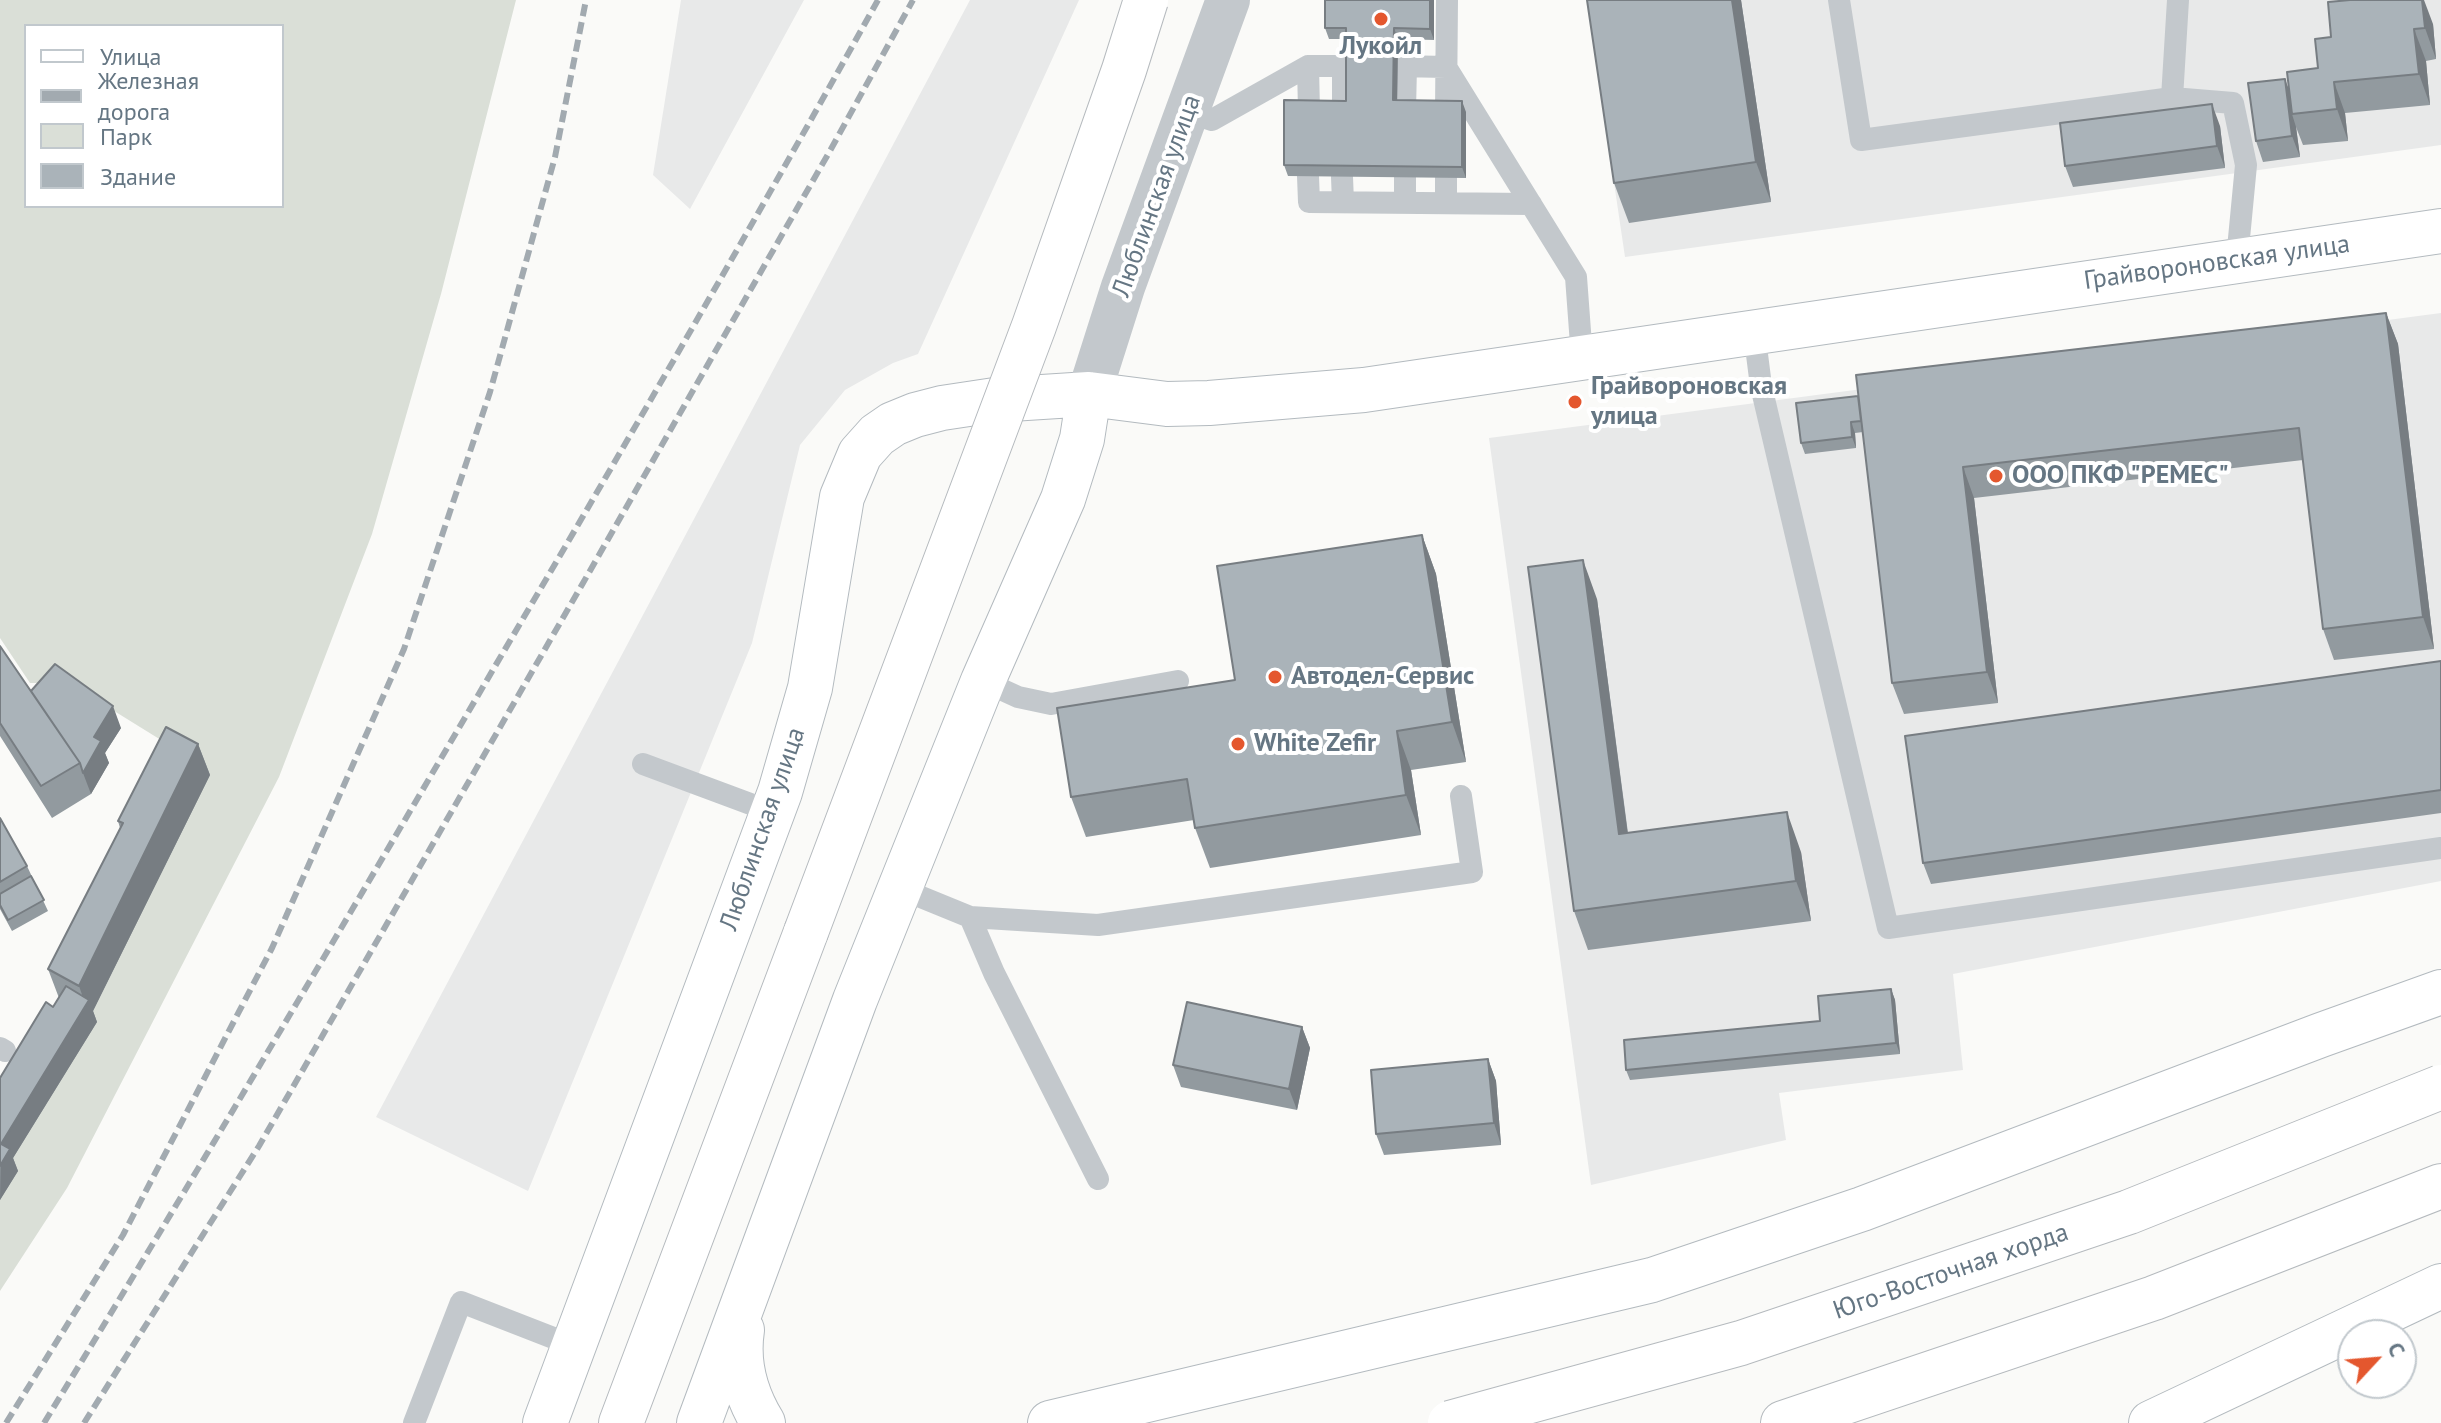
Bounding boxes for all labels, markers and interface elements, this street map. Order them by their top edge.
marker: Лукойл [1372,10,1390,28]
legend [24,24,284,208]
place label: Лукойл [1340,31,1422,63]
text: Улица [100,41,161,72]
text: Железная дорога [98,65,199,127]
street label: Люблинская улица [1106,91,1208,301]
text: Парк [100,121,152,152]
text: Здание [100,161,176,192]
street label: Грайвороновская улица [2082,229,2352,297]
place label: Грайвороновская улица [1591,371,1787,432]
marker: Грайвороновская улица [1566,393,1584,411]
place label: ООО ПКФ "РЕМЕС" [2012,460,2229,492]
marker: ООО ПКФ "РЕМЕС" [1987,467,2005,485]
place label: Автодел-Сервис [1291,661,1474,693]
marker: Автодел-Сервис [1266,668,1284,686]
street label: Люблинская улица [714,723,812,935]
place label: White Zefir [1254,728,1376,760]
marker: White Zefir [1229,735,1247,753]
street label: Юго-Восточная хорда [1829,1217,2073,1327]
north arrow [2337,1319,2417,1399]
text: С [2381,1338,2412,1361]

